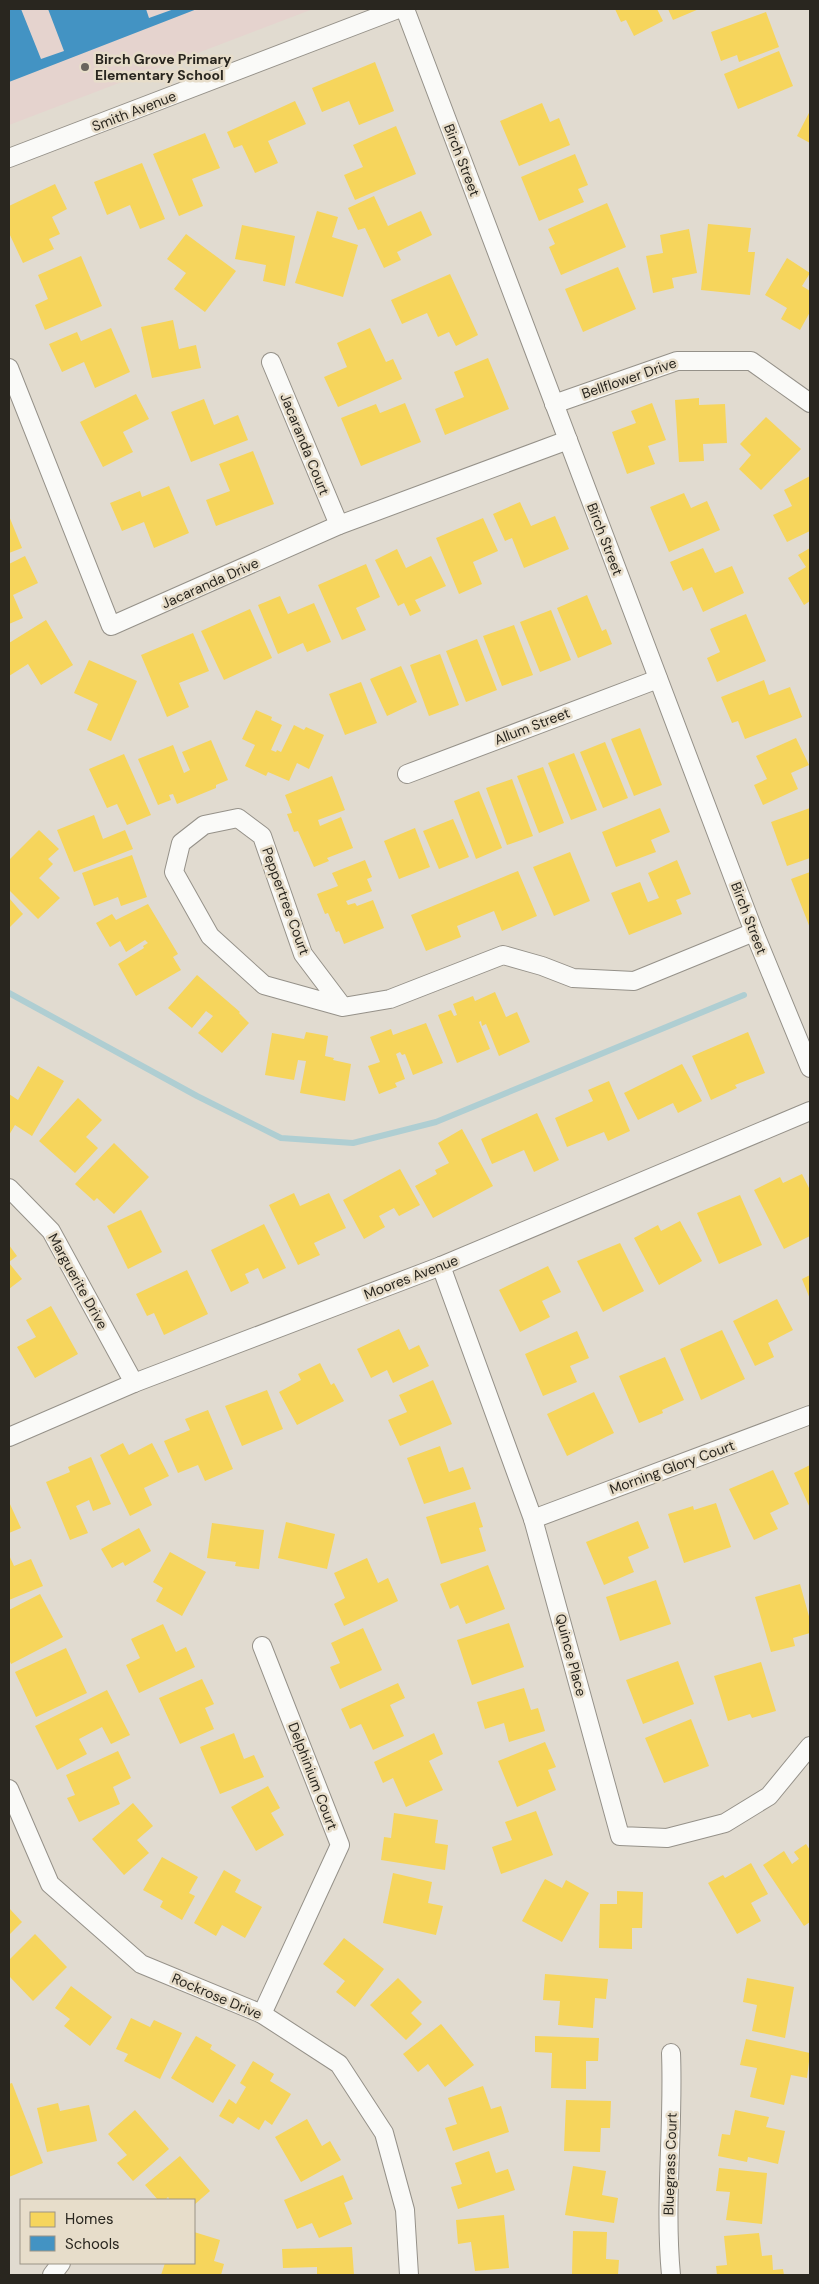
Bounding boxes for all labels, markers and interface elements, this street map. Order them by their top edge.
place label: Birch Grove Primary Elementary School [95,50,232,84]
marker: Birch Grove Primary Elementary School [79,61,91,73]
street label: Smith Avenue [89,87,179,135]
street label: Birch Street [440,121,484,199]
street label: Bellflower Drive [579,353,679,403]
street label: Jacaranda Court [276,390,334,498]
street label: Birch Street [583,500,627,578]
street label: Jacaranda Drive [159,554,261,612]
street label: Allum Street [492,703,572,749]
street label: Peppertree Court [258,845,314,957]
street label: Birch Street [727,879,771,957]
street label: Marguerite Drive [44,1230,112,1332]
street label: Moores Avenue [361,1251,461,1303]
street label: Morning Glory Court [607,1436,737,1498]
street label: Quince Place [551,1612,591,1698]
street label: Delphinium Court [284,1720,342,1832]
street label: Rockrose Drive [169,1969,265,2023]
street label: Bluegrass Court [659,2112,681,2216]
legend [20,2199,195,2264]
text: Homes [65,2209,114,2229]
text: Schools [65,2234,120,2254]

